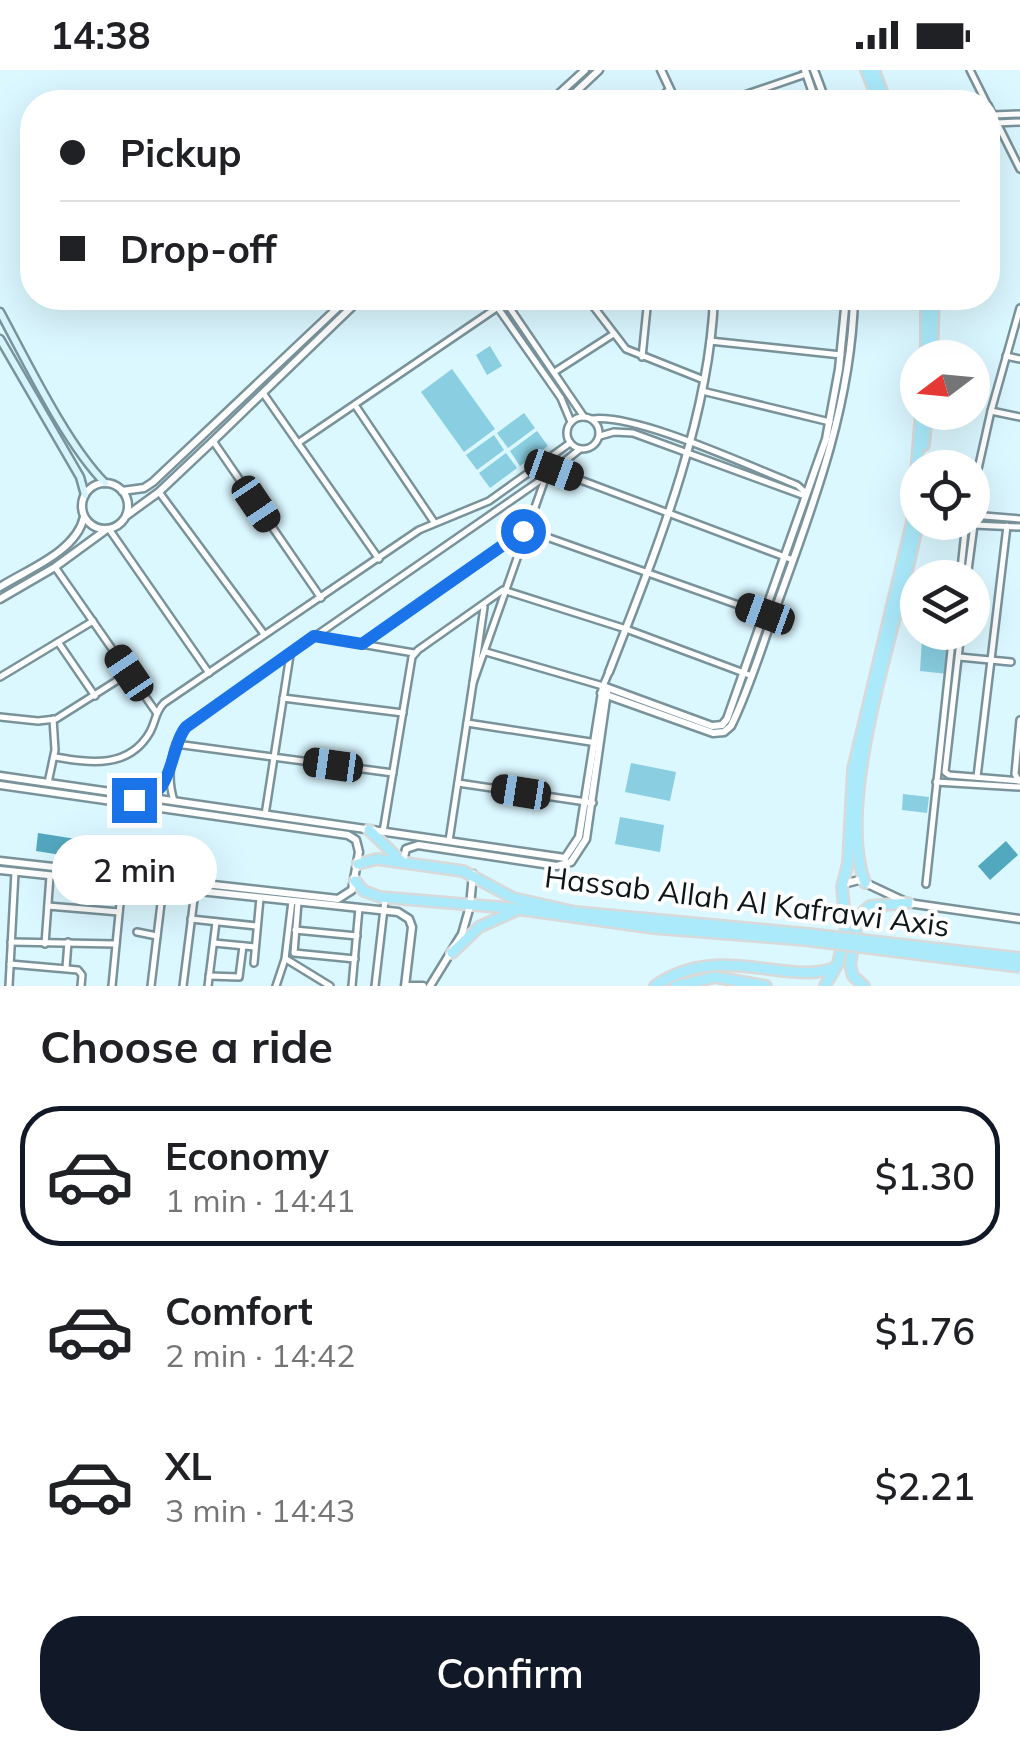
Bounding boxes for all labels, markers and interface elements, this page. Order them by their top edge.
text: 14:38 [50,11,151,59]
text: Pickup [120,129,242,177]
text: Drop-off [120,225,277,273]
north arrow [900,340,990,430]
map controls [900,340,990,650]
car [521,446,587,494]
button: locate [900,450,990,540]
car [227,471,285,537]
route start [501,509,546,554]
button: layers [900,560,990,650]
car [732,590,798,638]
car [100,640,158,706]
car [301,746,365,784]
car [489,772,553,812]
route end [112,778,157,823]
callout: 2 min [52,835,216,905]
text: 2 min [93,850,176,890]
street label: Hassab Allah Al Kafrawi Axis [543,857,952,945]
text: Choose a ride [40,1018,333,1074]
icon: car [45,1131,135,1221]
text: Economy [165,1132,329,1180]
text: $1.30 [875,1152,975,1200]
text: 1 min · 14:41 [165,1180,355,1220]
icon: car [45,1286,135,1376]
text: Comfort [165,1287,313,1335]
text: $1.76 [875,1307,975,1355]
text: 2 min · 14:42 [165,1335,355,1375]
icon: car [45,1441,135,1531]
text: XL [165,1442,212,1490]
text: $2.21 [875,1462,975,1510]
text: 3 min · 14:43 [165,1490,355,1530]
button: Confirm [40,1616,980,1731]

